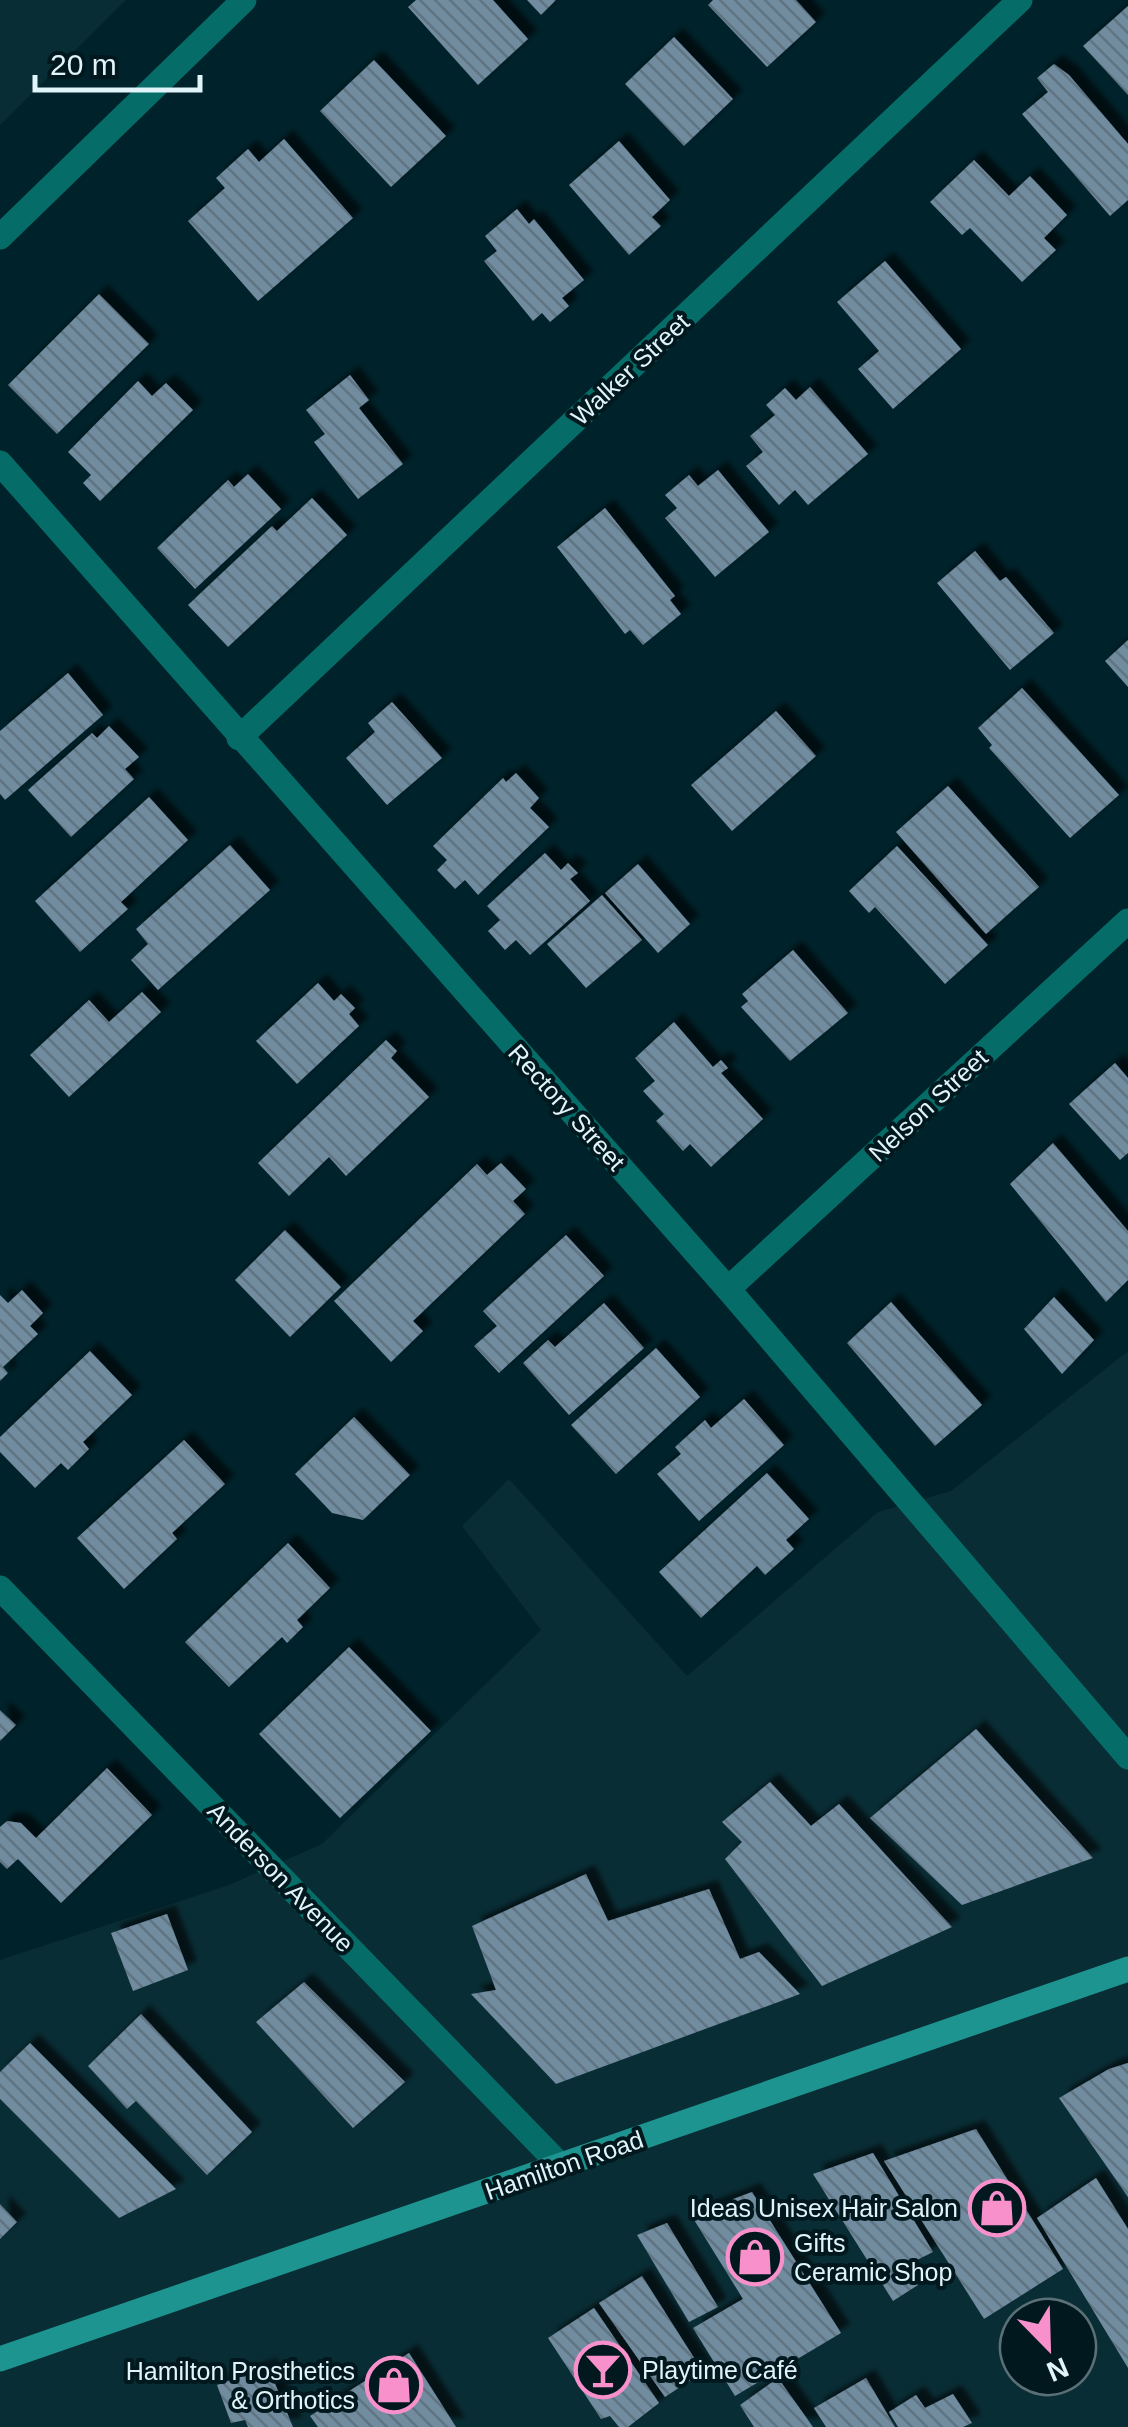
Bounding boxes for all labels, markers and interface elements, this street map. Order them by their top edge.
scale bar [35,30,200,92]
text: 20 m [50,48,117,81]
street label: Walker Street [565,307,695,431]
street label: Rectory Street [503,1038,631,1176]
street label: Nelson Street [863,1043,993,1167]
street label: Anderson Avenue [203,1796,359,1958]
street label: Hamilton Road [481,2125,647,2205]
shop icon: Ideas Unisex Hair Salon [967,2178,1027,2238]
place label: Ideas Unisex Hair Salon [690,2194,958,2222]
shop icon: Gifts Ceramic Shop [725,2227,785,2287]
place label: Gifts Ceramic Shop [794,2229,952,2286]
north arrow [998,2297,1098,2397]
bar icon: Playtime Café [573,2340,633,2400]
text: N [1042,2351,1073,2388]
shop icon: Hamilton Prosthetics & Orthotics [364,2355,424,2415]
place label: Playtime Café [642,2356,798,2384]
place label: Hamilton Prosthetics & Orthotics [126,2357,355,2414]

